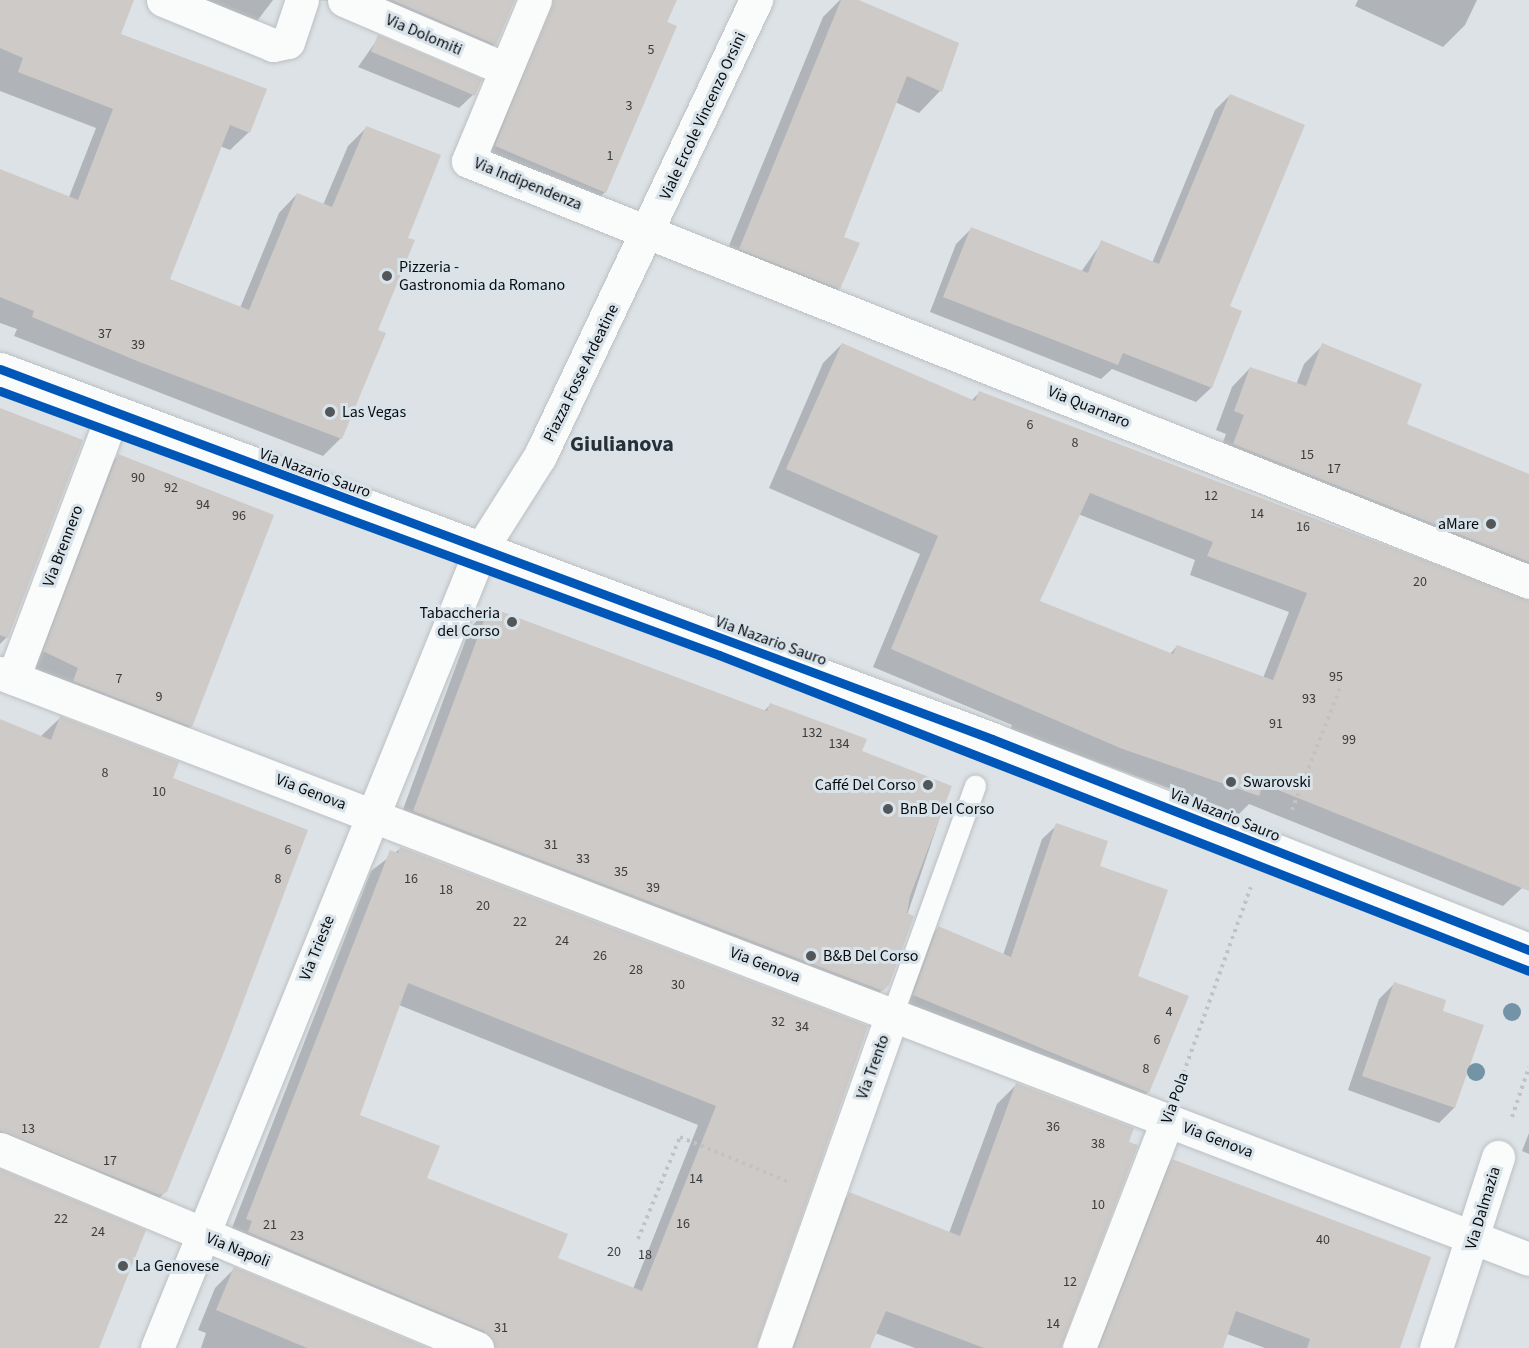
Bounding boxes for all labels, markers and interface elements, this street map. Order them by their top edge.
street label: Via Dolomiti [383,10,465,60]
street label: Viale Ercole Vincenzo Orsini [656,29,750,203]
house number: 5 [648,42,654,58]
house number: 3 [626,98,632,114]
house number: 1 [607,148,613,164]
street label: Via Indipendenza [471,154,585,214]
place label: Pizzeria - Gastronomia da Romano [399,257,565,295]
marker: Pizzeria - Gastronomia da Romano [380,269,394,283]
street label: Piazza Fosse Ardeatine [539,301,623,445]
house number: 37 [98,326,112,342]
house number: 39 [131,337,145,353]
street label: Via Quarnaro [1045,382,1133,432]
place label: Las Vegas [342,402,406,422]
marker: Las Vegas [323,405,337,419]
house number: 6 [1027,417,1033,433]
district label: Giulianova [570,432,674,458]
house number: 8 [1072,435,1078,451]
street label: Via Nazario Sauro [257,444,373,502]
house number: 15 [1300,447,1314,463]
house number: 17 [1327,461,1341,477]
house number: 90 [131,470,145,486]
house number: 92 [164,480,178,496]
house number: 12 [1204,488,1218,504]
house number: 94 [196,497,210,513]
street label: Via Brennero [39,503,87,589]
house number: 14 [1250,506,1264,522]
house number: 96 [232,508,246,524]
place label: aMare [1438,514,1479,534]
marker: aMare [1484,517,1498,531]
house number: 16 [1296,519,1310,535]
house number: 20 [1413,574,1427,590]
place label: Tabaccheria del Corso [419,603,500,641]
street label: Via Nazario Sauro [713,612,829,670]
marker: Tabaccheria del Corso [505,615,519,629]
house number: 95 [1329,669,1343,685]
house number: 7 [116,671,122,687]
house number: 9 [156,689,162,705]
house number: 93 [1302,691,1316,707]
house number: 91 [1269,716,1283,732]
house number: 132 [802,725,822,741]
house number: 99 [1342,732,1356,748]
house number: 134 [829,736,849,752]
house number: 8 [102,765,108,781]
street label: Via Genova [273,770,349,814]
place label: Swarovski [1243,772,1311,792]
place label: Caffé Del Corso [815,775,916,795]
marker: Swarovski [1224,775,1238,789]
marker: Caffé Del Corso [921,778,935,792]
house number: 10 [152,784,166,800]
street label: Via Nazario Sauro [1167,784,1283,846]
place label: BnB Del Corso [900,799,995,819]
marker: BnB Del Corso [881,802,895,816]
house number: 31 [544,837,558,853]
house number: 6 [285,842,291,858]
house number: 33 [576,851,590,867]
house number: 35 [614,864,628,880]
house number: 8 [275,871,281,887]
house number: 16 [404,871,418,887]
house number: 39 [646,880,660,896]
house number: 18 [439,882,453,898]
house number: 20 [476,898,490,914]
street label: Via Trieste [295,913,339,983]
house number: 22 [513,914,527,930]
house number: 24 [555,933,569,949]
street label: Via Genova [727,943,803,987]
place label: B&B Del Corso [823,946,918,966]
house number: 26 [593,948,607,964]
marker: B&B Del Corso [804,949,818,963]
house number: 28 [629,962,643,978]
house number: 30 [671,977,685,993]
house number: 4 [1166,1004,1172,1020]
house number: 32 [771,1014,785,1030]
house number: 34 [795,1019,809,1035]
street label: Via Trento [852,1032,894,1102]
house number: 6 [1154,1032,1160,1048]
house number: 8 [1143,1061,1149,1077]
street label: Via Pola [1157,1070,1193,1126]
street label: Via Genova [1180,1118,1256,1162]
house number: 36 [1046,1119,1060,1135]
house number: 13 [21,1121,35,1137]
house number: 38 [1091,1136,1105,1152]
house number: 17 [103,1153,117,1169]
street label: Via Dalmazia [1461,1164,1505,1252]
house number: 14 [689,1171,703,1187]
house number: 10 [1091,1197,1105,1213]
house number: 22 [54,1211,68,1227]
house number: 16 [676,1216,690,1232]
house number: 21 [263,1217,277,1233]
house number: 24 [91,1224,105,1240]
street label: Via Napoli [203,1228,273,1272]
house number: 23 [290,1228,304,1244]
house number: 40 [1316,1232,1330,1248]
house number: 20 [607,1244,621,1260]
house number: 18 [638,1247,652,1263]
place label: La Genovese [135,1256,219,1276]
marker: La Genovese [116,1259,130,1273]
house number: 12 [1063,1274,1077,1290]
house number: 14 [1046,1316,1060,1332]
house number: 31 [494,1320,508,1336]

